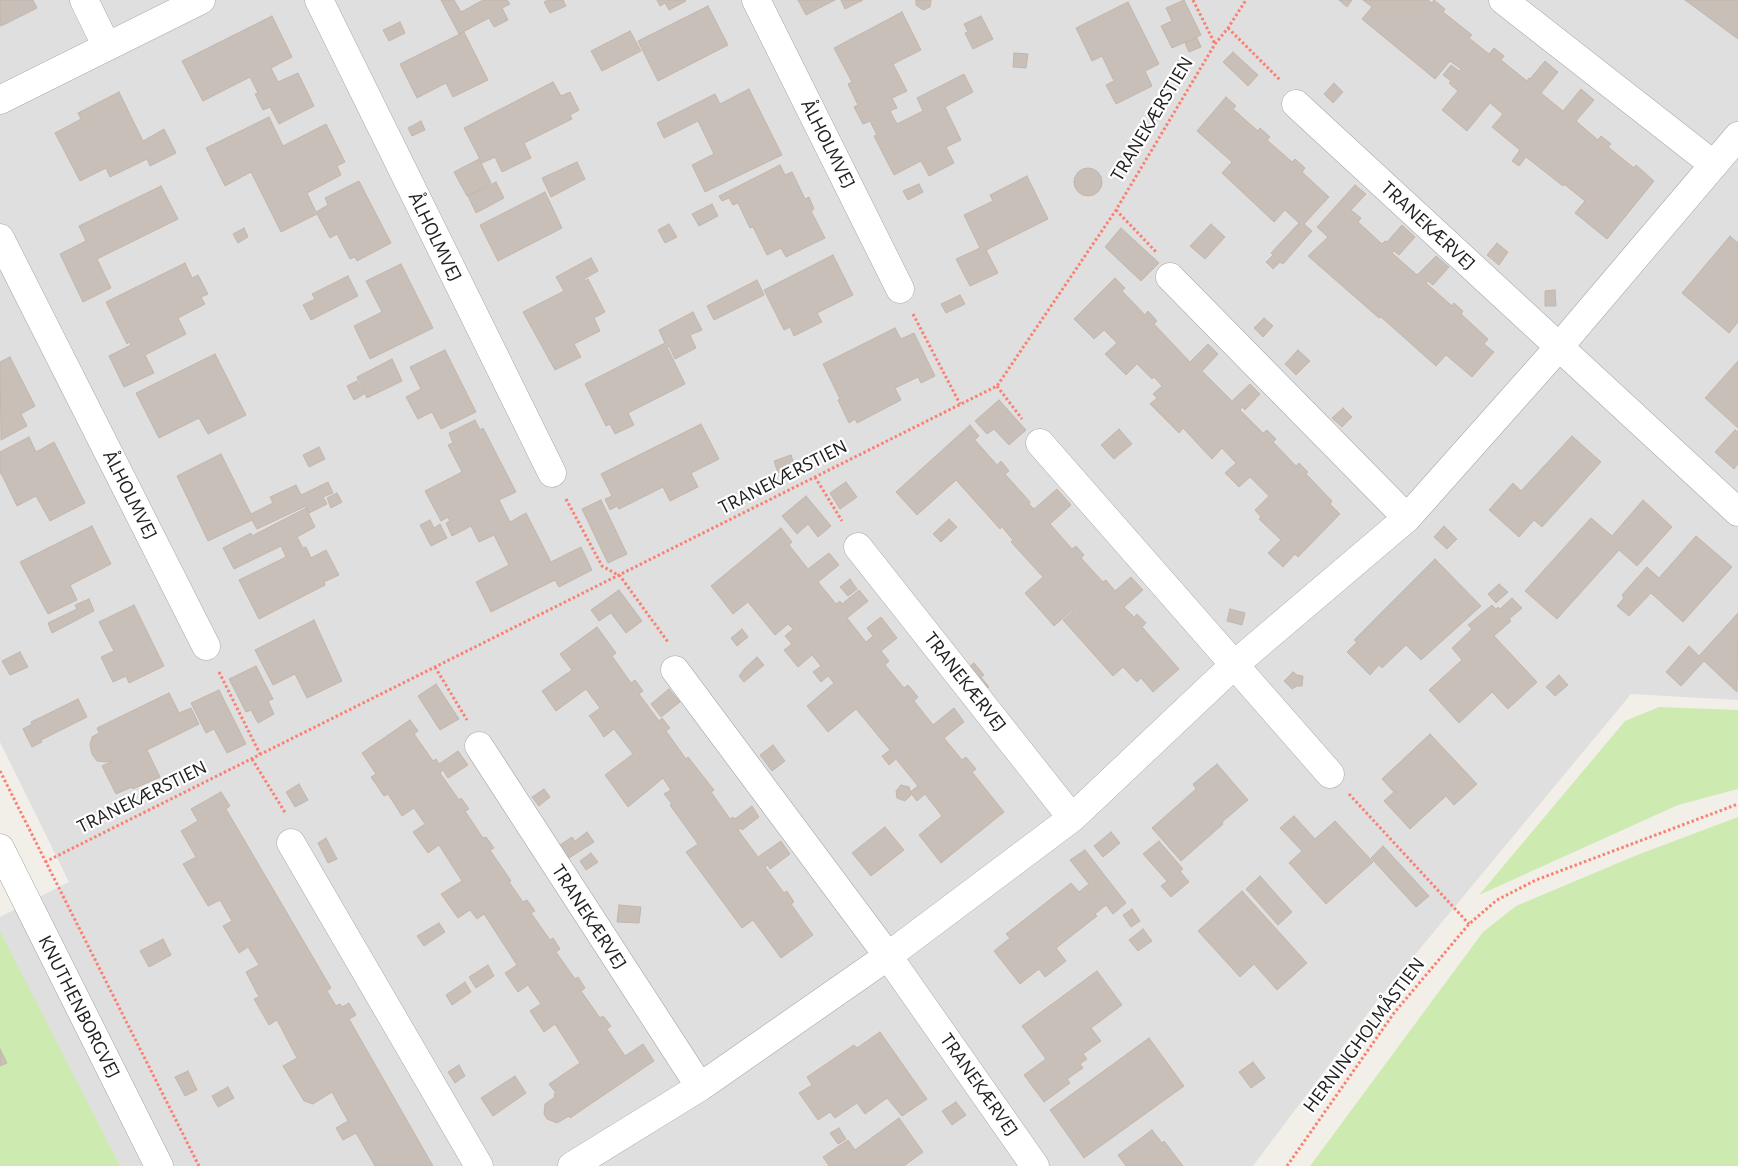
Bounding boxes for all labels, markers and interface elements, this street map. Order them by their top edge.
street label: TRANEKÆRSTIEN [1105,52,1199,186]
street label: ÅLHOLMVEJ [795,95,861,193]
street label: TRANEKÆRVEJ [1376,176,1480,276]
street label: ÅLHOLMVEJ [403,188,467,286]
street label: TRANEKÆRSTIEN [715,434,851,520]
street label: ÅLHOLMVEJ [97,446,163,544]
street label: TRANEKÆRVEJ [918,627,1012,737]
street label: TRANEKÆRSTIEN [73,755,211,839]
street label: TRANEKÆRVEJ [546,860,632,974]
street label: KNUTHENBORGVEJ [33,931,125,1083]
street label: HERNINGHOLMÅSTIEN [1298,953,1430,1117]
street label: TRANEKÆRVEJ [935,1029,1023,1141]

